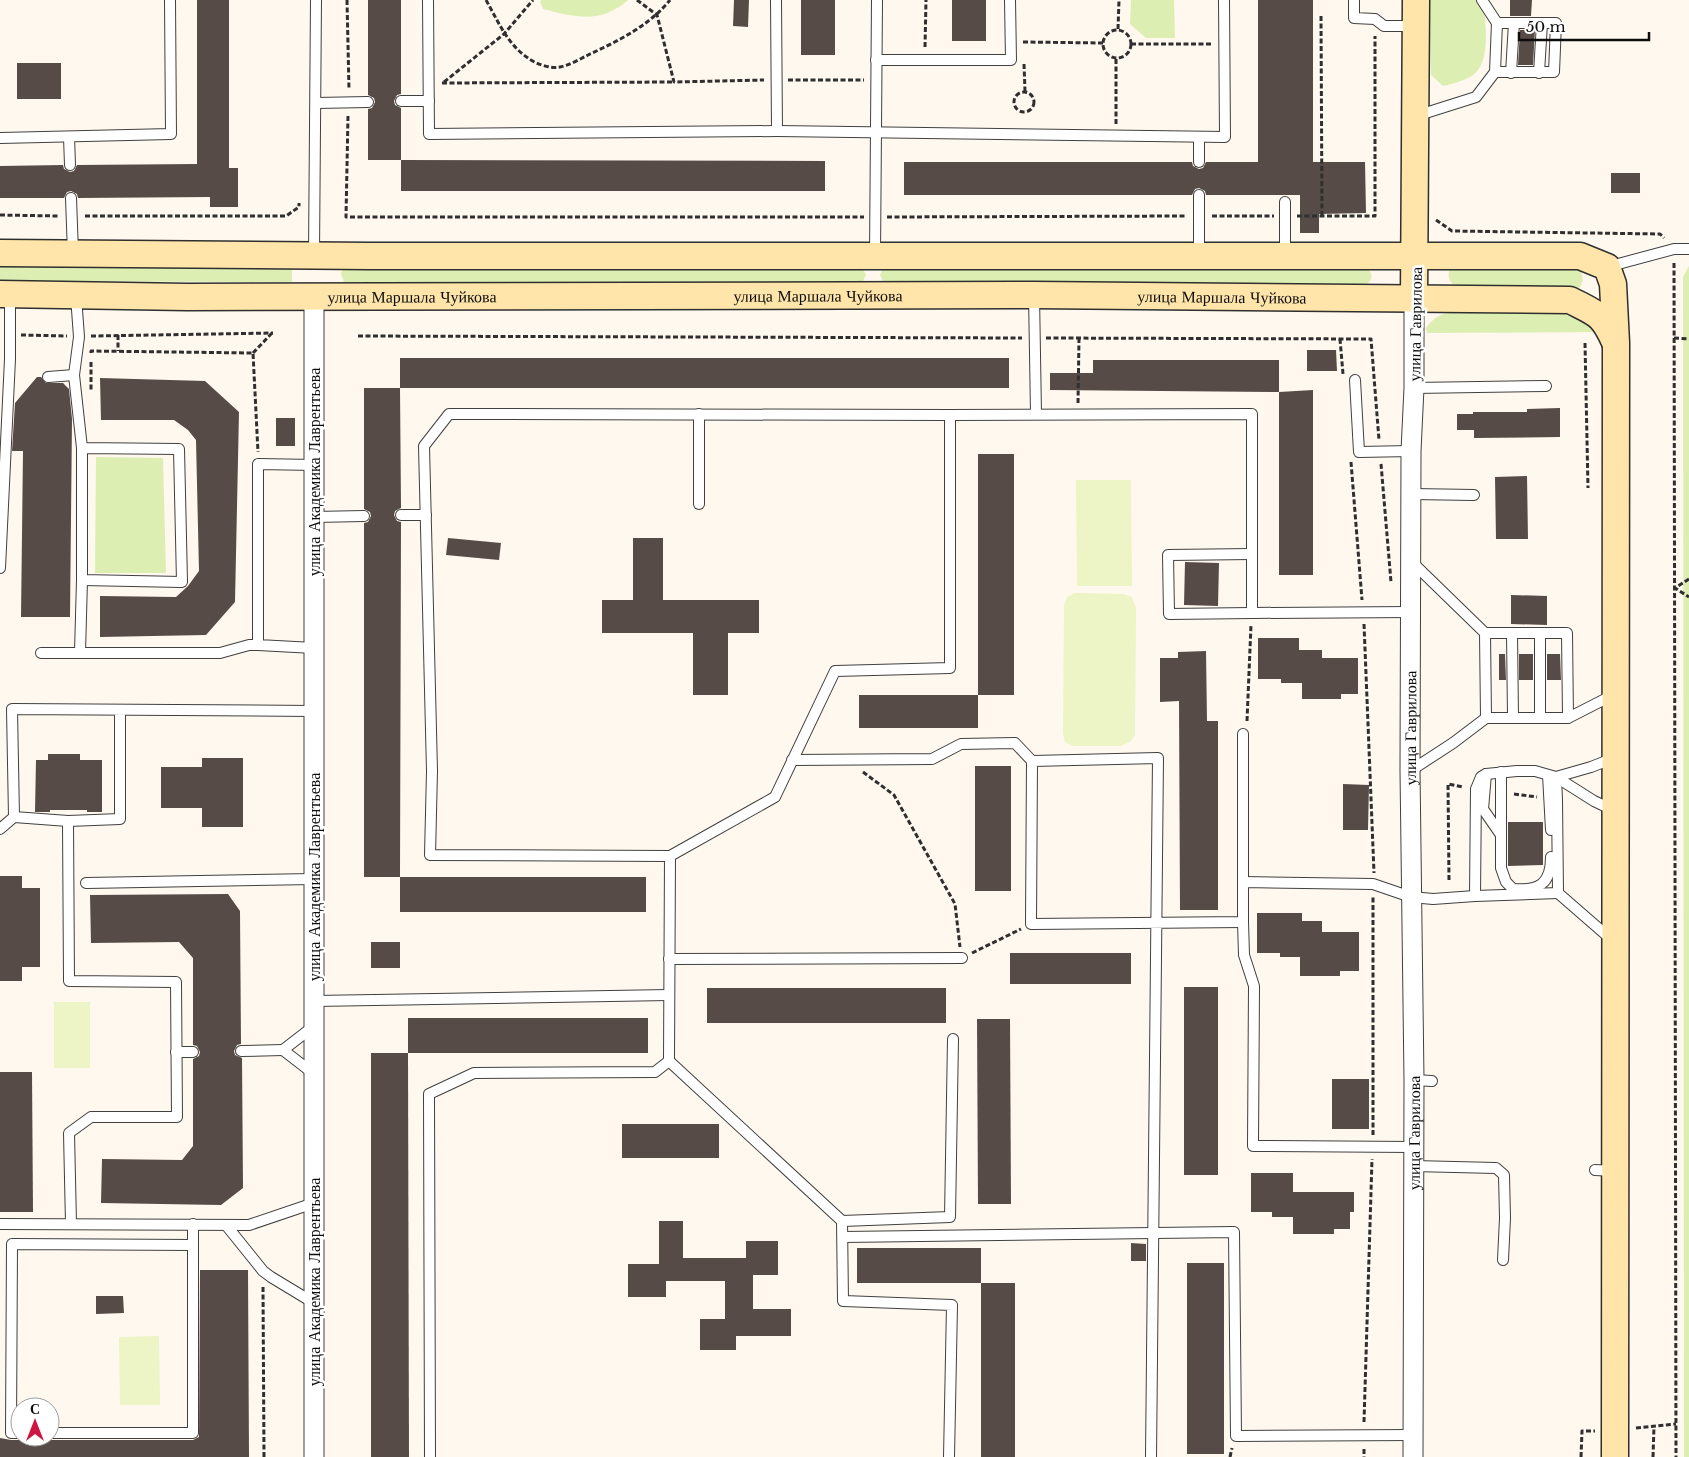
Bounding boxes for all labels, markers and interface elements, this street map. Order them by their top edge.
scale bar [1519,10,1649,42]
text: 50 m [1526,17,1566,36]
street label: улица Гаврилова [1404,267,1426,381]
street label: улица Маршала Чуйкова [733,285,903,306]
street label: улица Маршала Чуйкова [327,286,497,307]
street label: улица Маршала Чуйкова [1137,286,1307,308]
street label: улица Академика Лаврентьева [304,368,324,576]
street label: улица Гаврилова [1400,671,1420,785]
street label: улица Академика Лаврентьева [304,773,324,981]
street label: улица Гаврилова [1404,1076,1424,1190]
street label: улица Академика Лаврентьева [304,1178,324,1386]
north arrow [10,1397,60,1447]
text: С [30,1400,40,1418]

